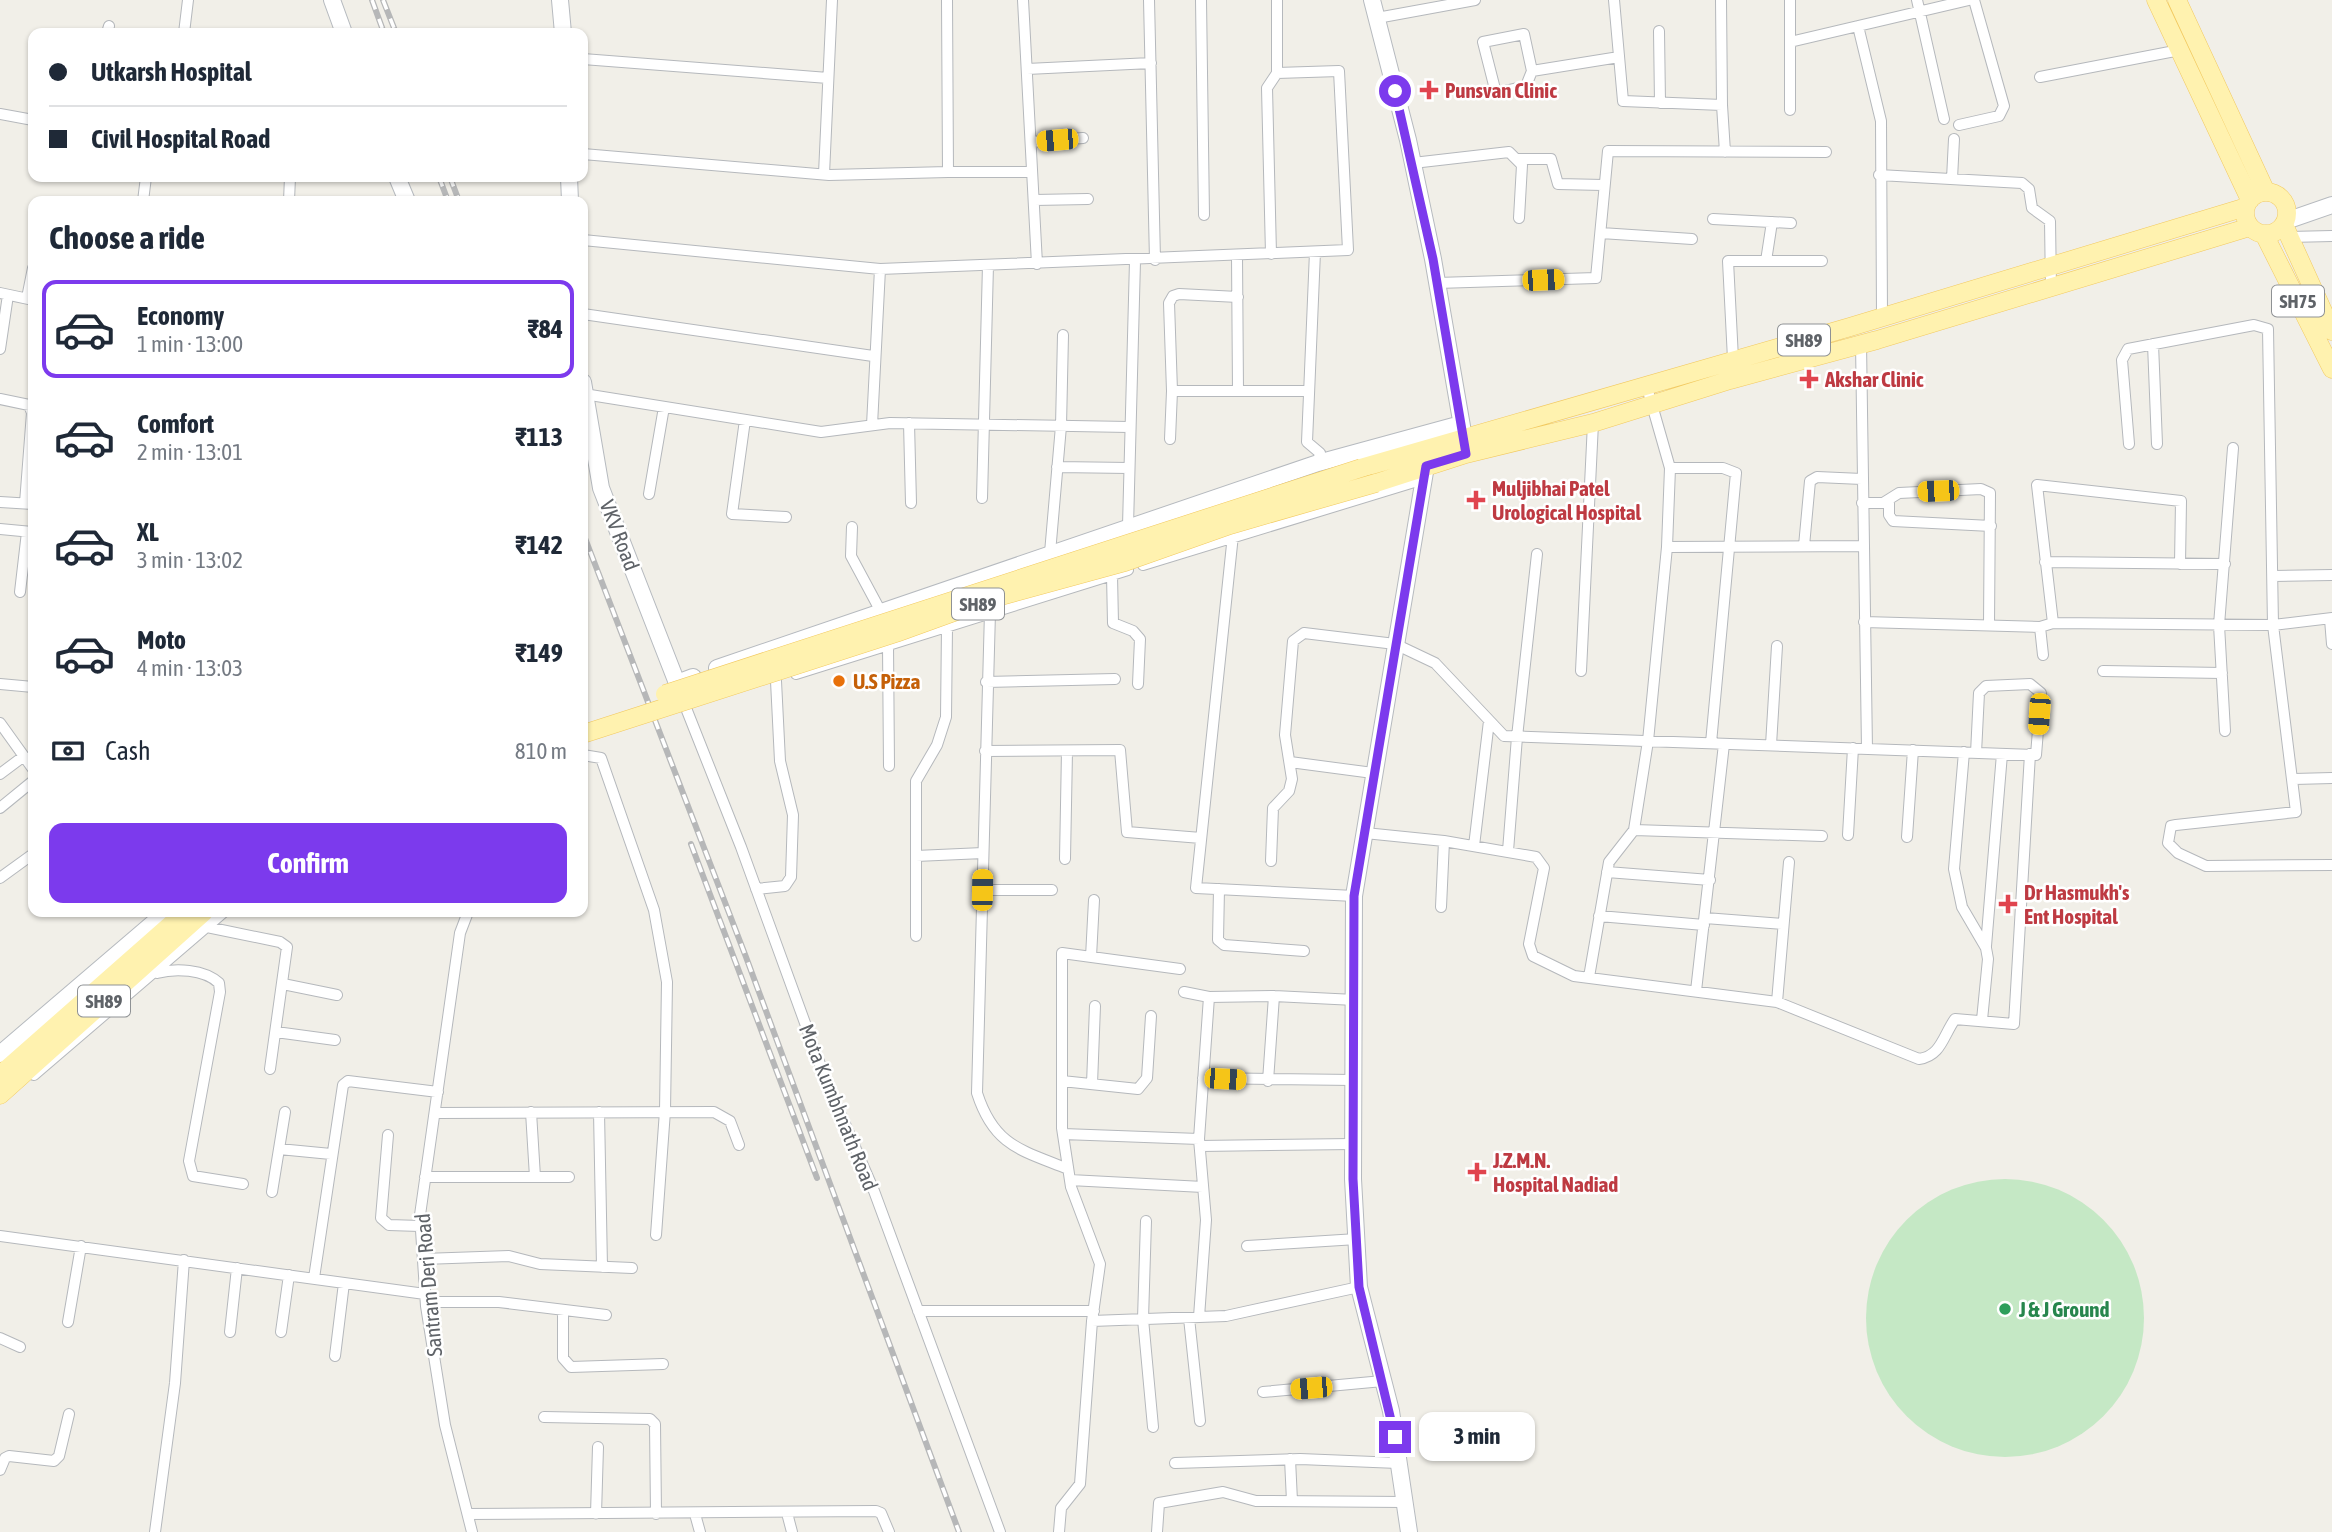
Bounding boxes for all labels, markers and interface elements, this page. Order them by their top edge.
text: Utkarsh Hospital [91,57,252,87]
route start [1379,75,1411,107]
place label: Punsvan Clinic [1445,78,1557,102]
marker: Punsvan Clinic [1419,80,1439,100]
text: Civil Hospital Road [91,124,270,154]
car [1036,128,1079,152]
text: Choose a ride [49,219,205,256]
car [1522,269,1565,291]
road number: SH75 [2272,286,2324,316]
icon: car [53,298,116,361]
text: Economy [137,301,224,331]
text: ₹84 [527,314,563,344]
road number: SH89 [1778,324,1830,356]
text: 1 min · 13:00 [137,331,243,357]
place label: Akshar Clinic [1824,367,1924,391]
marker: Akshar Clinic [1799,369,1819,389]
icon: car [53,406,116,469]
text: Comfort [137,409,214,439]
text: ₹113 [515,422,563,452]
text: 2 min · 13:01 [137,439,243,465]
place label: Muljibhai Patel Urological Hospital [1492,476,1642,524]
car [1917,480,1960,502]
marker: Muljibhai Patel Urological Hospital [1466,490,1486,510]
street label: VKV Road [596,496,644,574]
icon: car [53,514,116,577]
text: XL [137,517,159,547]
text: ₹142 [515,530,563,560]
text: 3 min · 13:02 [137,547,243,573]
road number: SH89 [952,589,1004,620]
icon: car [53,622,116,685]
text: Moto [137,625,186,655]
text: ₹149 [515,638,563,668]
text: 4 min · 13:03 [137,655,243,681]
place label: U.S Pizza [853,669,920,693]
marker: U.S Pizza [831,673,847,689]
car [2028,692,2051,736]
icon: cash [49,732,87,770]
text: Cash [105,736,151,766]
text: 810 m [515,738,567,764]
button: Confirm [49,823,567,903]
car [972,869,993,911]
place label: Dr Hasmukh's Ent Hospital [2024,880,2130,928]
marker: Dr Hasmukh's Ent Hospital [1998,894,2018,914]
road number: SH89 [78,986,130,1016]
street label: Mota Kumbhnath Road [795,1020,883,1194]
car [1204,1067,1247,1091]
place label: J.Z.M.N. Hospital Nadiad [1492,1148,1618,1196]
marker: J.Z.M.N. Hospital Nadiad [1467,1162,1487,1182]
street label: Santram Deri Road [410,1212,446,1358]
place label: J & J Ground [2018,1297,2110,1321]
marker: J & J Ground [1997,1301,2013,1317]
car [1290,1376,1333,1400]
callout: 3 min [1420,1412,1535,1462]
route end [1379,1421,1411,1453]
text: 3 min [1454,1423,1500,1449]

